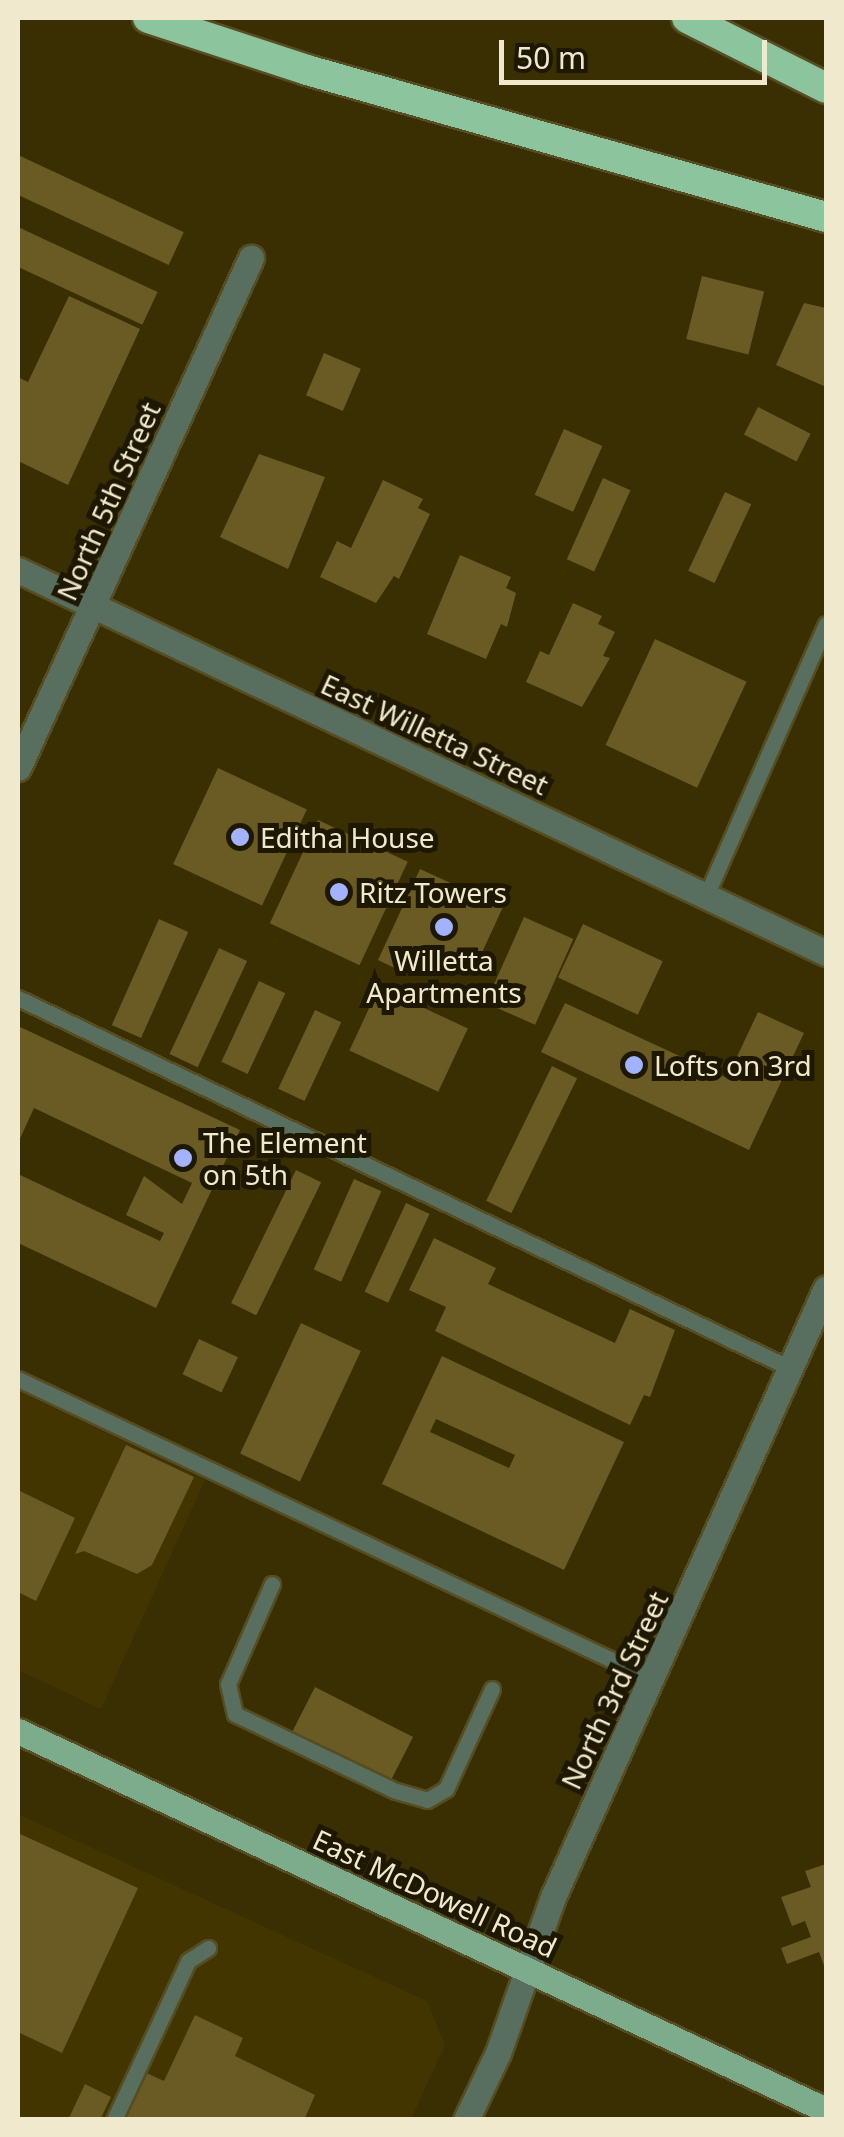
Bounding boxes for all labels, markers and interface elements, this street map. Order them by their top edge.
scale bar [504,20,772,82]
text: 50 m [516,37,586,78]
street label: North 5th Street [49,397,167,605]
street label: East Willetta Street [316,667,554,801]
place label: Editha House [260,820,435,854]
marker: Editha House [229,826,251,848]
place label: Ritz Towers [359,875,507,909]
marker: Ritz Towers [328,881,350,903]
marker: Willetta Apartments [433,916,455,938]
place label: Willetta Apartments [366,943,522,1009]
place label: Lofts on 3rd [654,1048,812,1082]
marker: Lofts on 3rd [623,1054,645,1076]
place label: The Element on 5th [203,1125,367,1191]
marker: The Element on 5th [172,1147,194,1169]
street label: North 3rd Street [554,1586,674,1794]
street label: East McDowell Road [308,1822,562,1964]

